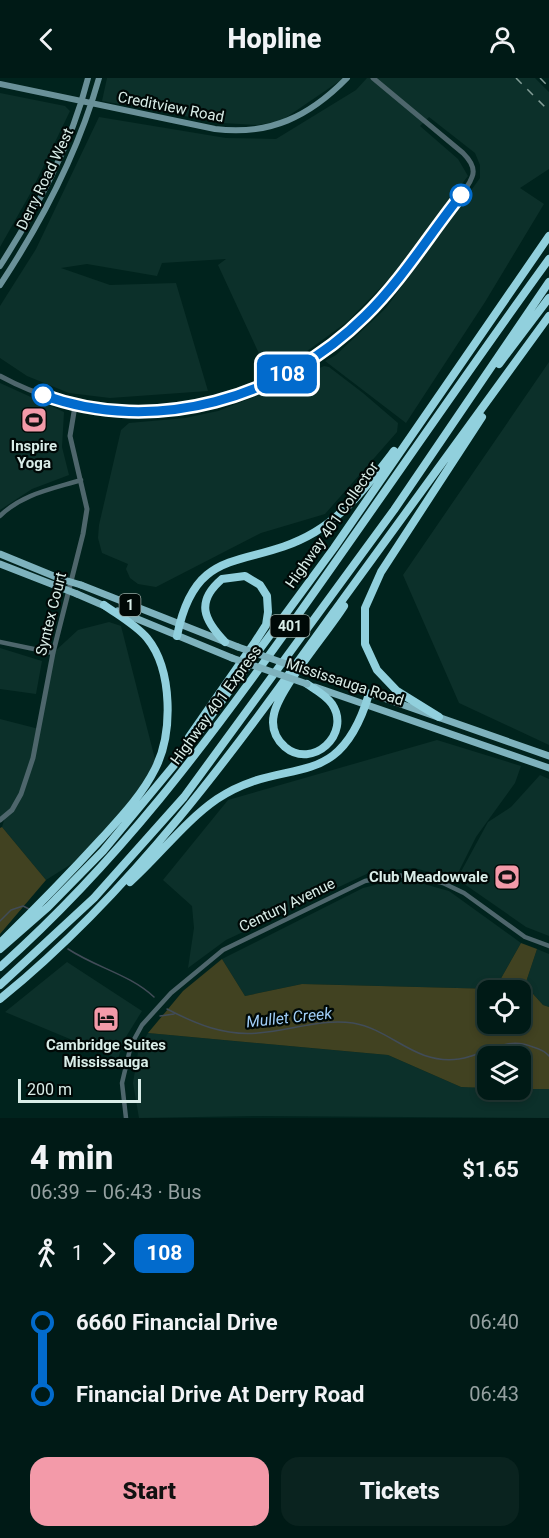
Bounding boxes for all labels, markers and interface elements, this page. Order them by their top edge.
icon: back [30,23,63,56]
text: Hopline [228,23,321,55]
icon: person [486,23,519,56]
street label: Creditview Road [116,88,226,126]
street label: Derry Road West [13,125,77,233]
unlabelled marker [450,184,472,206]
line badge: 108 [252,354,322,394]
text: 108 [269,362,305,386]
unlabelled marker [32,384,54,406]
sports icon: Inspire Yoga [19,405,49,435]
place label: Inspire Yoga [11,437,57,472]
street label: Highway 401 Collector [282,458,382,592]
street label: Syntex Court [32,570,70,658]
road number: 1 [120,594,140,616]
road number: 401 [270,615,310,637]
street label: Highway 401 Express [167,642,265,768]
street label: Mississauga Road [284,655,406,709]
sports icon: Club Meadowvale [492,862,522,892]
place label: Club Meadowvale [369,868,488,886]
street label: Century Avenue [236,874,338,936]
map controls [477,980,531,1100]
button: locate [477,980,531,1034]
water label: Mullet Creek [245,1003,334,1031]
hotel icon: Cambridge Suites Mississauga [91,1004,121,1034]
place label: Cambridge Suites Mississauga [46,1036,166,1071]
button: layers [477,1046,531,1100]
scale bar [18,1076,141,1103]
text: 200 m [27,1080,72,1099]
text: 4 min [30,1138,113,1177]
text: $1.65 [462,1157,519,1182]
text: 06:39 – 06:43 · Bus [30,1180,202,1204]
icon: walk [30,1237,63,1270]
icon: forward [92,1237,125,1270]
text: 1 [72,1241,83,1265]
text: 108 [146,1241,182,1265]
text: 6660 Financial Drive [76,1310,278,1335]
text: 06:40 [469,1310,519,1334]
text: Financial Drive At Derry Road [76,1382,364,1407]
text: 06:43 [469,1382,519,1406]
button: Start [30,1457,269,1526]
button: Tickets [281,1457,519,1526]

